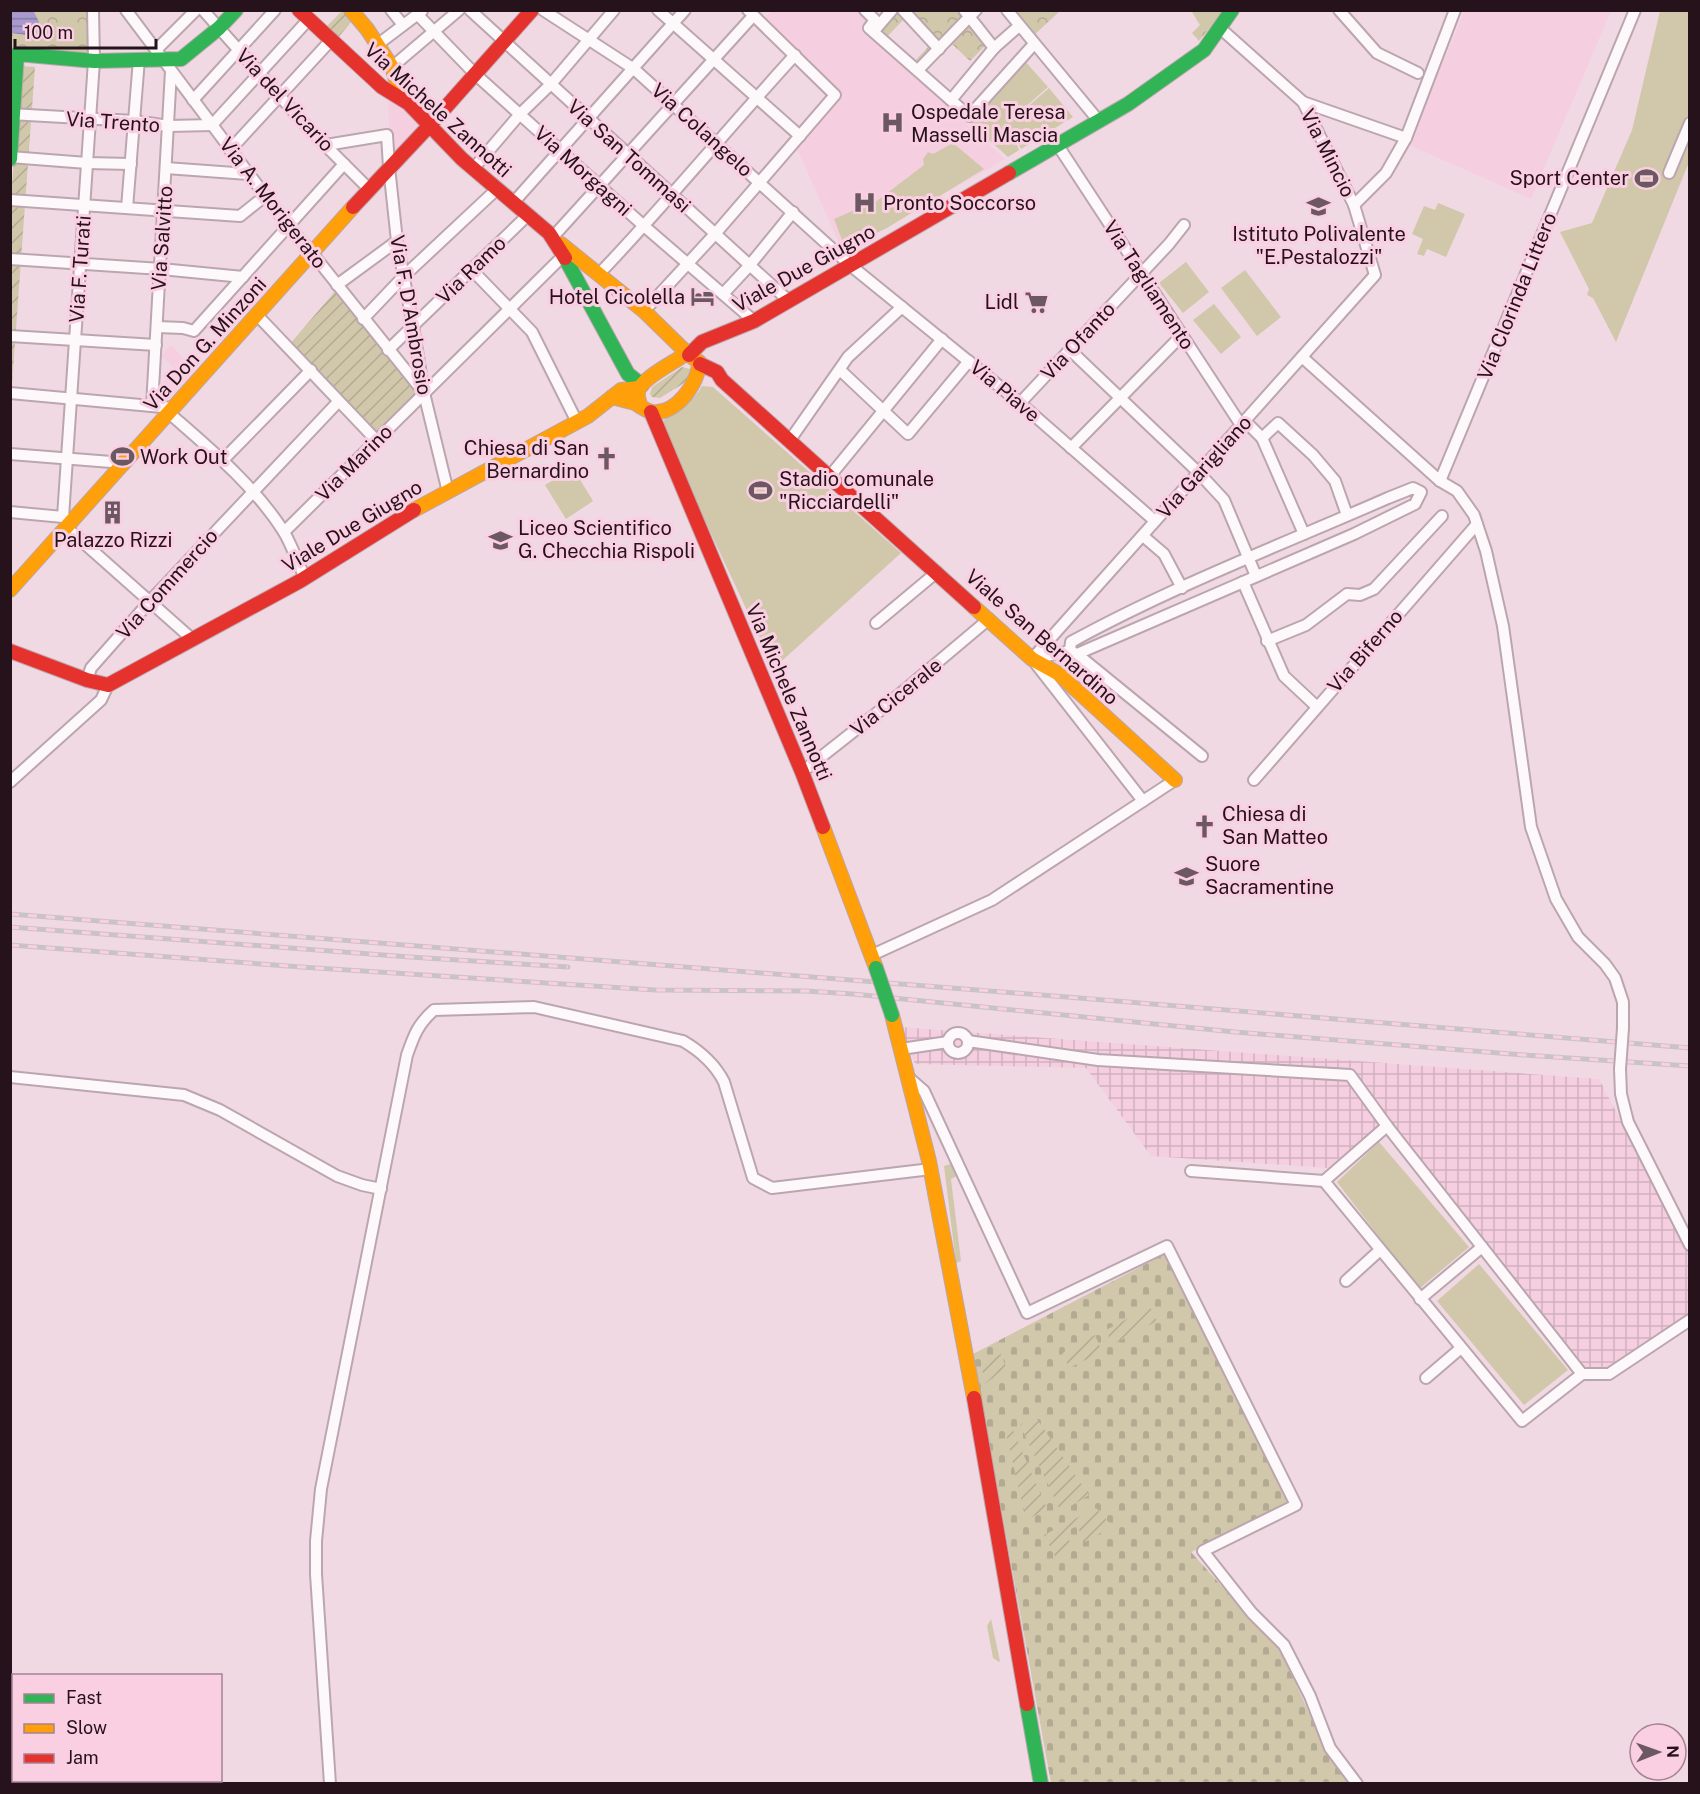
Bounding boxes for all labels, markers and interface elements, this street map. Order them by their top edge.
scale bar [15,12,156,50]
text: 100 m [24,22,73,43]
street label: Via Michele Zannotti [360,38,516,182]
street label: Via del Vicario [231,44,339,156]
street label: Via Colangelo [646,78,758,182]
street label: Via San Tommasi [562,94,696,218]
place label: Ospedale Teresa Masselli Mascia [911,100,1066,147]
street label: Via Mincio [1296,105,1360,201]
street label: Via Trento [65,107,161,137]
hospital icon: Ospedale Teresa Masselli Mascia [880,110,906,136]
street label: Via Morgagni [529,121,637,221]
street label: Via A. Morigerato [214,133,332,273]
sports icon: Sport Center [1634,165,1660,191]
place label: Sport Center [1509,166,1629,190]
street label: Via Salvitto [146,185,178,291]
hospital icon: Pronto Soccorso [852,190,878,216]
place label: Pronto Soccorso [883,191,1036,215]
school or university icon: Istituto Polivalente "E.Pestalozzi" [1306,194,1332,220]
street label: Via Clorinda Littero [1472,209,1562,383]
street label: Via F. Turati [64,215,96,323]
street label: Via Tagliamento [1098,216,1200,354]
street label: Viale Due Giugno [729,219,879,317]
place label: Istituto Polivalente "E.Pestalozzi" [1232,222,1406,269]
street label: Via Ramo [431,231,511,309]
street label: Via F. D'Ambrosio [385,233,437,397]
street label: Via Don G. Minzoni [139,272,271,416]
hotel icon: Hotel Cicolella [690,284,716,310]
place label: Hotel Cicolella [549,285,685,309]
supermarket icon: Lidl [1024,289,1050,315]
place label: Lidl [984,290,1019,314]
street label: Via Ofanto [1036,297,1120,385]
street label: Via Piave [965,355,1045,427]
street label: Via Garigliano [1152,411,1256,523]
street label: Via Marino [311,420,397,506]
place label: Chiesa di San Bernardino [464,436,589,483]
sports icon: Work Out [109,444,135,470]
place label: Work Out [140,445,227,469]
church icon: Chiesa di San Bernardino [594,446,620,472]
place label: Stadio comunale "Ricciardelli" [779,467,934,514]
street label: Viale Due Giugno [278,475,426,577]
sports icon: Stadio comunale "Ricciardelli" [748,478,774,504]
building icon: Palazzo Rizzi [100,499,126,525]
place label: Liceo Scientifico G. Checchia Rispoli [518,516,695,563]
street label: Via Commercio [111,524,223,644]
school or university icon: Liceo Scientifico G. Checchia Rispoli [487,527,513,553]
place label: Palazzo Rizzi [54,528,172,552]
street label: Viale San Bernardino [961,564,1123,710]
street label: Via Michele Zannotti [741,600,837,784]
street label: Via Biferno [1322,604,1408,698]
street label: Via Cicerale [845,653,947,741]
place label: Chiesa di San Matteo [1222,802,1328,849]
church icon: Chiesa di San Matteo [1191,813,1217,839]
place label: Suore Sacramentine [1205,852,1334,899]
school or university icon: Suore Sacramentine [1174,863,1200,889]
legend [12,1674,222,1782]
text: Fast [66,1687,102,1708]
text: Slow [66,1717,107,1738]
north arrow [1628,1722,1688,1782]
text: N [1663,1745,1682,1758]
text: Jam [66,1747,99,1768]

